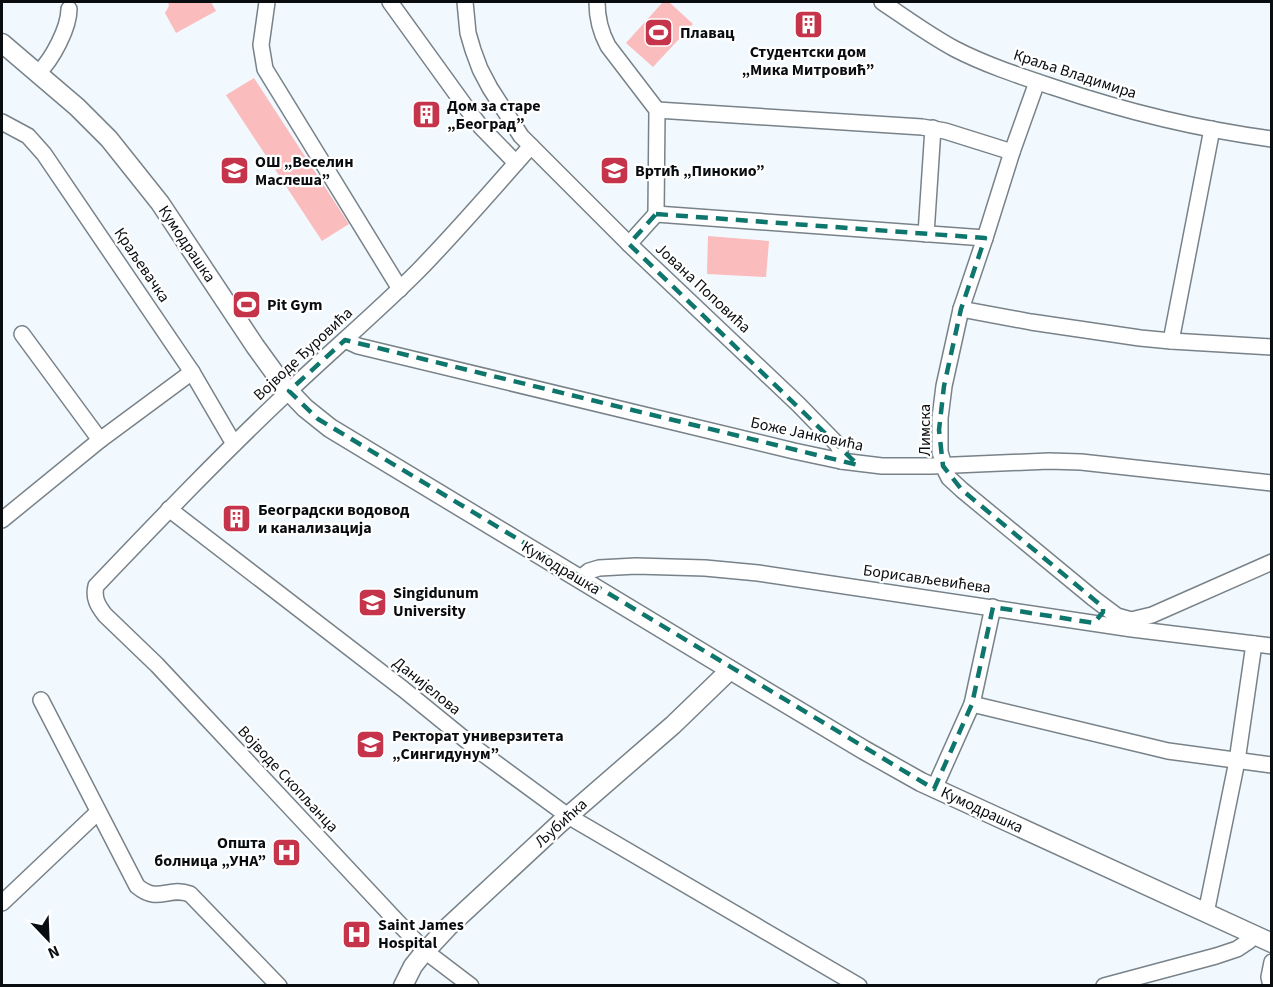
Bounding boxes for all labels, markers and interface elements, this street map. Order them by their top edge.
building icon: Студентски дом „Мика Митровић” [792,8,824,40]
sports icon: Плавац [643,17,675,49]
place label: Плавац [680,22,735,44]
place label: Студентски дом „Мика Митровић” [742,41,874,81]
street label: Краља Владимира [1011,44,1139,104]
place label: Дом за старе „Београд” [447,95,541,135]
building icon: Дом за старе „Београд” [410,99,442,131]
place label: ОШ „Веселин Маслеша” [255,151,353,191]
school or university icon: ОШ „Веселин Маслеша” [218,155,250,187]
school or university icon: Вртић „Пинокио” [598,155,630,187]
place label: Вртић „Пинокио” [635,160,765,182]
street label: Кумодрашка [153,201,221,287]
street label: Краљевачка [109,223,175,307]
street label: Јована Поповића [650,238,756,338]
sports icon: Pit Gym [230,289,262,321]
place label: Pit Gym [267,294,323,316]
street label: Војводе Ђуровића [249,302,357,406]
street label: Лимска [914,404,936,456]
street label: Боже Јанковића [749,411,865,457]
place label: Београдски водовод и канализација [258,499,410,539]
building icon: Београдски водовод и канализација [221,503,253,535]
street label: Кумодрашка [517,536,605,600]
street label: Борисављевићева [862,559,992,599]
place label: Singidunum University [393,582,479,622]
school or university icon: Singidunum University [356,586,388,618]
street label: Данијелова [388,652,466,720]
street label: Војводе Скопљанца [233,721,343,837]
place label: Ректорат универзитета „Сингидунум” [392,725,564,765]
school or university icon: Ректорат универзитета „Сингидунум” [355,729,387,761]
street label: Кумодрашка [937,781,1027,839]
street label: Љубићка [530,793,592,853]
place label: Општа болница „УНА” [154,832,266,872]
hospital icon: Општа болница „УНА” [271,836,303,868]
north arrow [18,909,78,969]
place label: Saint James Hospital [378,914,464,954]
hospital icon: Saint James Hospital [341,918,373,950]
text: N [44,940,63,964]

